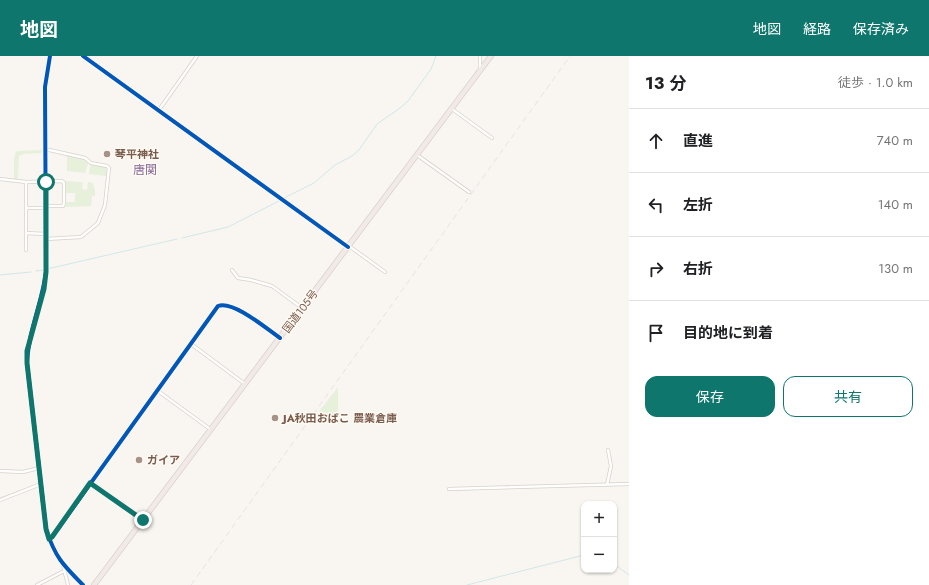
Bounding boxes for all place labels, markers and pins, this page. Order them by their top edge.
place label: 琴平神社 [114,146,159,162]
marker: 琴平神社 [102,149,112,159]
place label: JA秋田おばこ 農業倉庫 [281,410,397,426]
marker: JA秋田おばこ 農業倉庫 [270,413,280,423]
place label: ガイア [147,452,180,468]
marker: ガイア [134,455,144,465]

